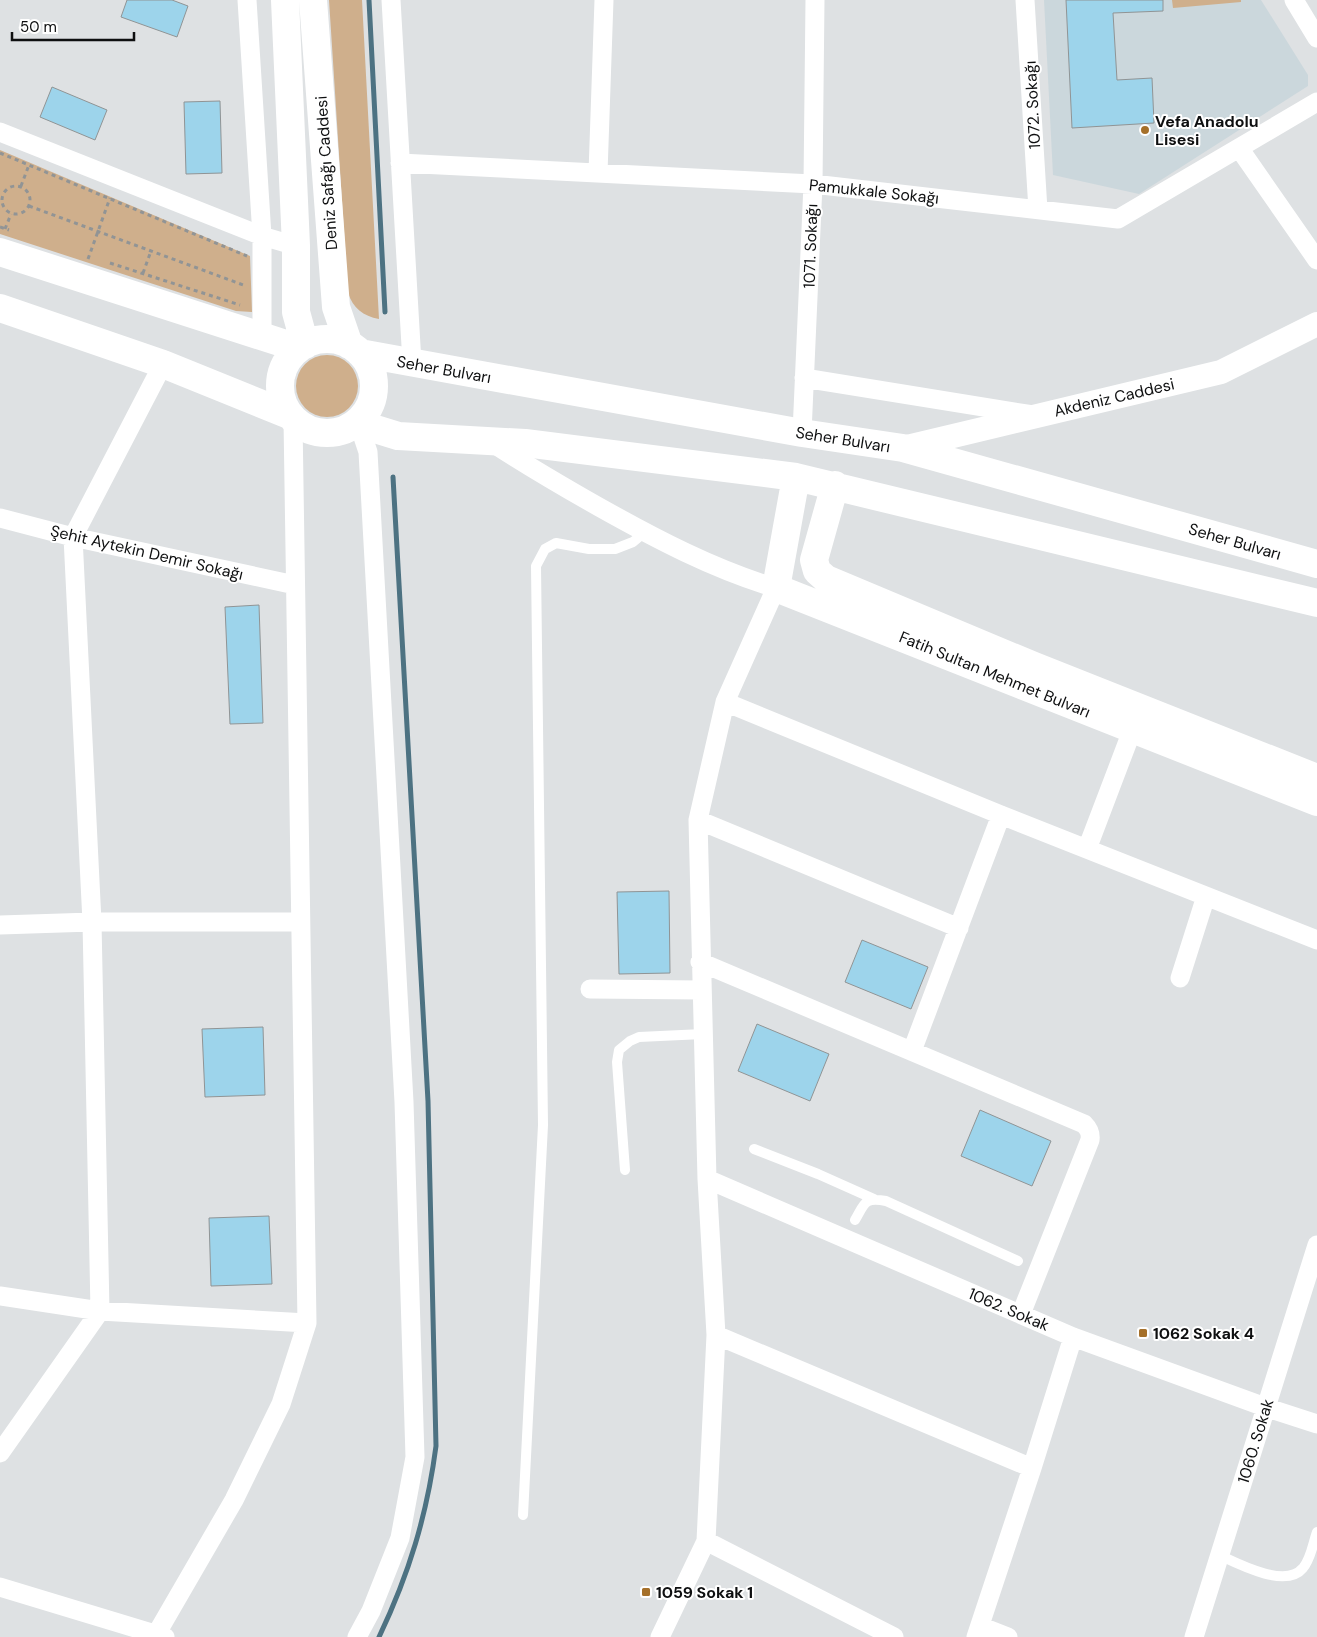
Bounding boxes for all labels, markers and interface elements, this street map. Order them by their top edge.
scale bar [12,10,135,42]
text: 50 m [20,17,57,37]
street label: 1072. Sokağı [1020,60,1045,150]
street label: Deniz Safağı Caddesi [311,95,342,251]
place label: Vefa Anadolu Lisesi [1155,111,1259,150]
marker: Vefa Anadolu Lisesi [1139,124,1151,136]
street label: Pamukkale Sokağı [808,174,940,209]
street label: 1071. Sokağı [799,203,822,289]
street label: Seher Bulvarı [395,351,493,388]
street label: Akdeniz Caddesi [1052,373,1176,422]
street label: Seher Bulvarı [794,422,892,457]
street label: Seher Bulvarı [1186,518,1284,565]
street label: Şehit Aytekin Demir Sokağı [48,520,245,585]
street label: Fatih Sultan Mehmet Bulvarı [896,626,1094,722]
street label: 1062. Sokak [965,1283,1052,1336]
place label: 1062 Sokak 4 [1153,1323,1254,1344]
marker: 1062 Sokak 4 [1137,1327,1149,1339]
street label: 1060. Sokak [1233,1396,1278,1486]
place label: 1059 Sokak 1 [656,1582,753,1603]
marker: 1059 Sokak 1 [640,1586,652,1598]

